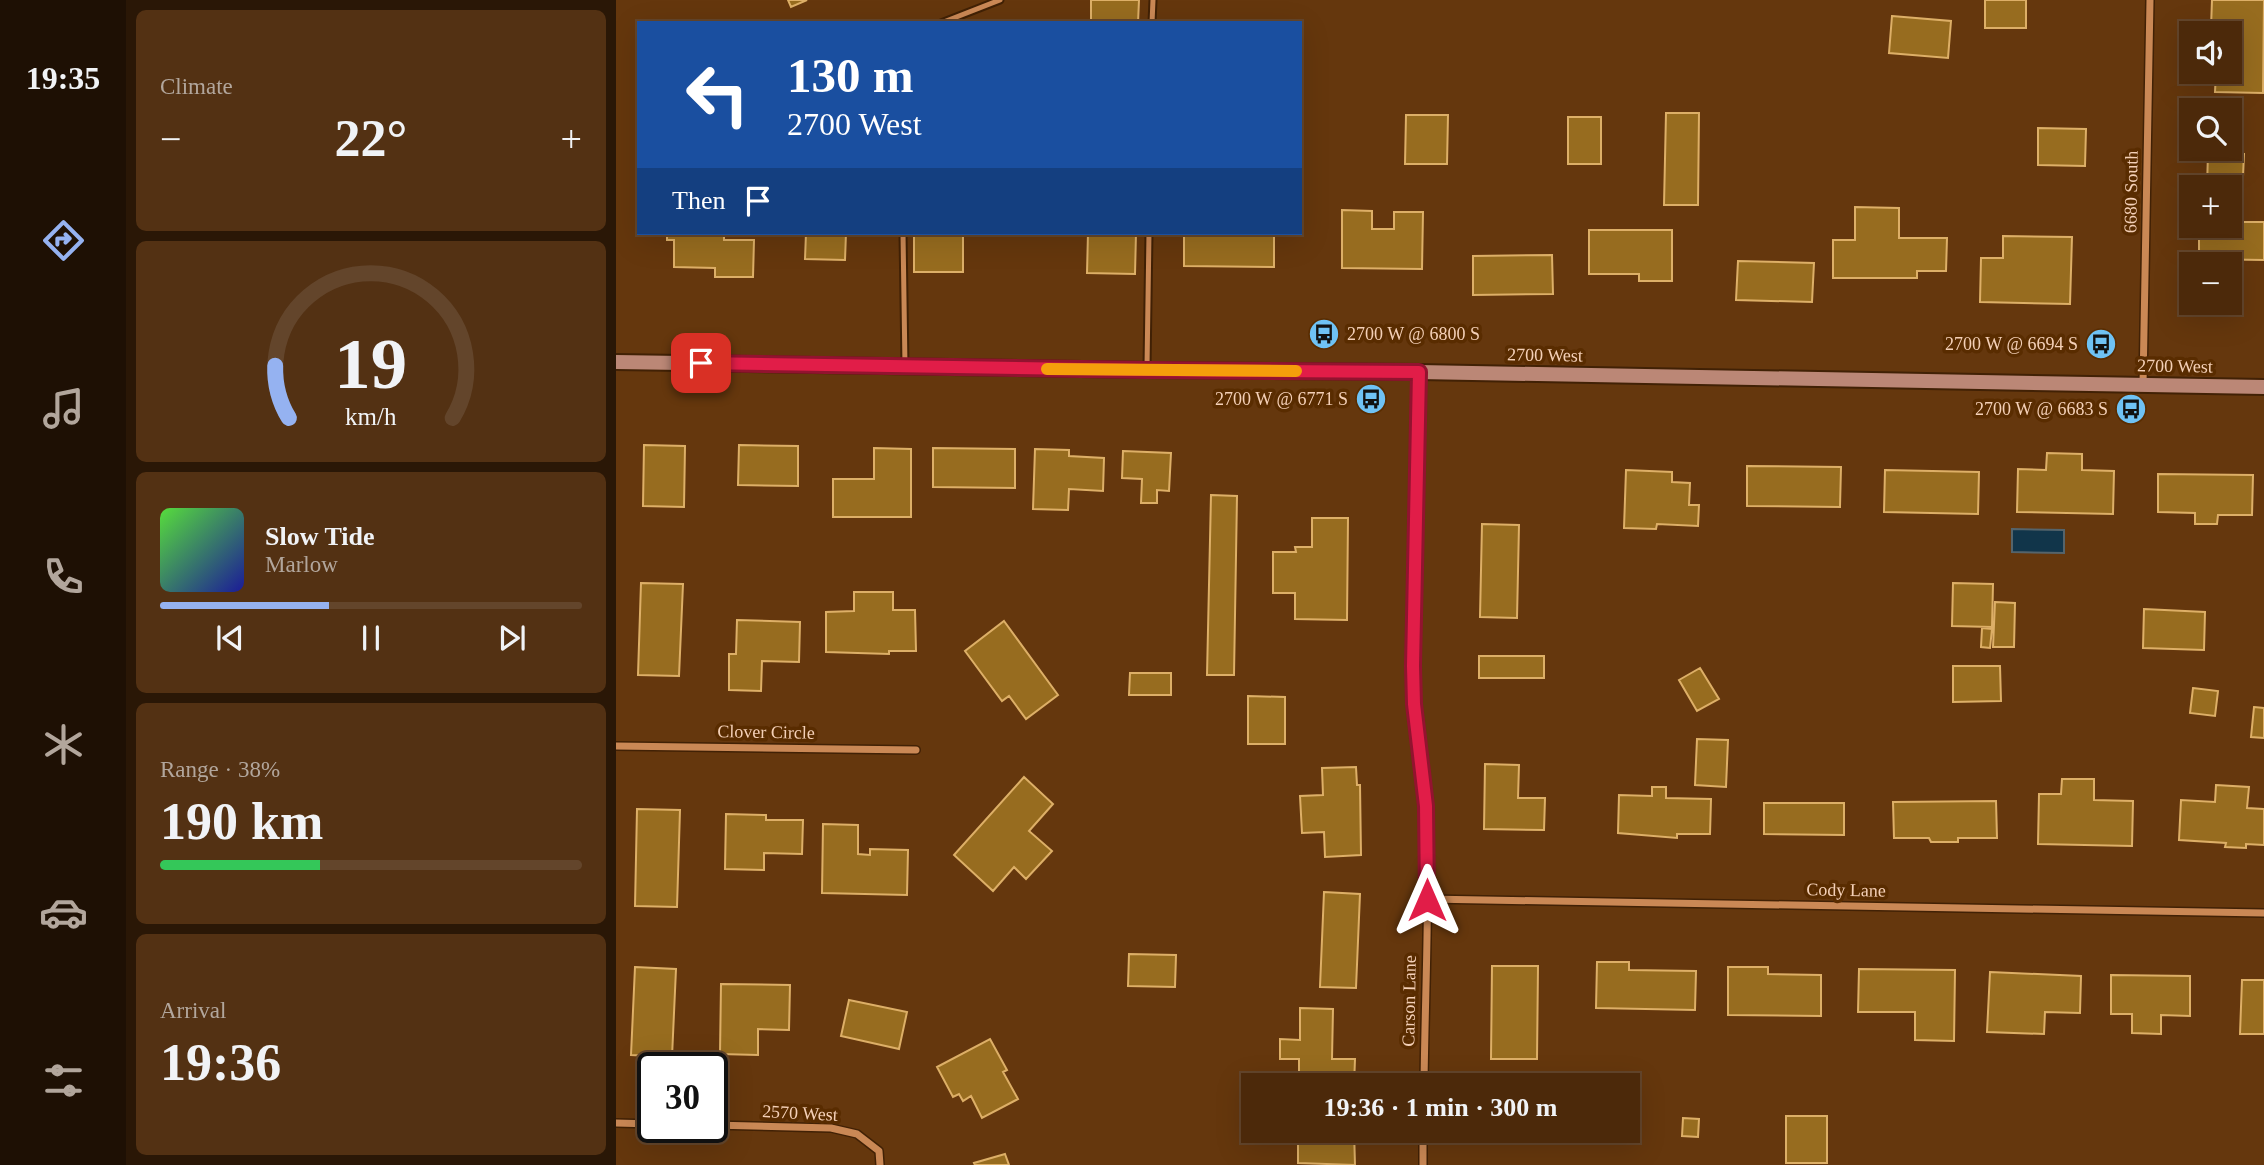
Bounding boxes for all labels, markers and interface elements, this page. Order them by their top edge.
map controls [2179,21,2242,315]
button: sound [2179,21,2242,84]
text: 130 m [787,48,914,103]
icon: left [672,49,763,140]
text: 19:35 [26,60,100,96]
text: Climate [160,74,233,99]
button: search [2179,98,2242,161]
text: 2700 West [787,106,922,142]
text: 22° [335,110,407,167]
text: − [160,118,181,160]
text: + [561,118,582,160]
street label: 6680 South [2120,151,2142,233]
button: + [2179,175,2242,238]
icon: arrive [739,182,777,220]
text: Then [672,186,725,215]
icon: directions [39,216,88,265]
button: − [2179,252,2242,315]
bus stop icon: 2700 W @ 6800 S [1307,317,1341,351]
text: 19 [335,323,407,404]
place label: 2700 W @ 6800 S [1347,324,1480,344]
bus stop icon: 2700 W @ 6694 S [2084,327,2118,361]
pin [671,333,731,393]
place label: 2700 W @ 6694 S [1945,334,2078,354]
icon: arrive [682,344,720,382]
street label: 2700 West [1507,344,1583,366]
street label: 2700 West [2137,355,2213,377]
bus stop icon: 2700 W @ 6771 S [1354,382,1388,416]
icon: music [39,384,88,433]
place label: 2700 W @ 6771 S [1215,389,1348,409]
bus stop icon: 2700 W @ 6683 S [2114,392,2148,426]
place label: 2700 W @ 6683 S [1975,399,2108,419]
text: km/h [345,402,397,429]
text: Slow Tide [265,522,375,551]
icon: phone [39,552,88,601]
text: Marlow [265,552,338,577]
icon: previous [211,619,249,657]
icon: pause [352,619,390,657]
icon: next [493,619,531,657]
icon: climate [39,720,88,769]
street label: Clover Circle [717,721,815,743]
text: Range · 38% [160,757,280,782]
text: 190 km [160,793,323,850]
position arrow [1390,863,1464,937]
street label: Cody Lane [1806,879,1886,901]
icon: car [39,888,88,937]
street label: Carson Lane [1398,955,1420,1047]
text: Arrival [160,998,226,1023]
text: 19:36 [160,1034,281,1091]
speed limit sign: 30 [637,1052,728,1143]
icon: filters [39,1056,88,1105]
text: 19:36 · 1 min · 300 m [1324,1093,1558,1122]
street label: 2570 West [762,1101,838,1125]

